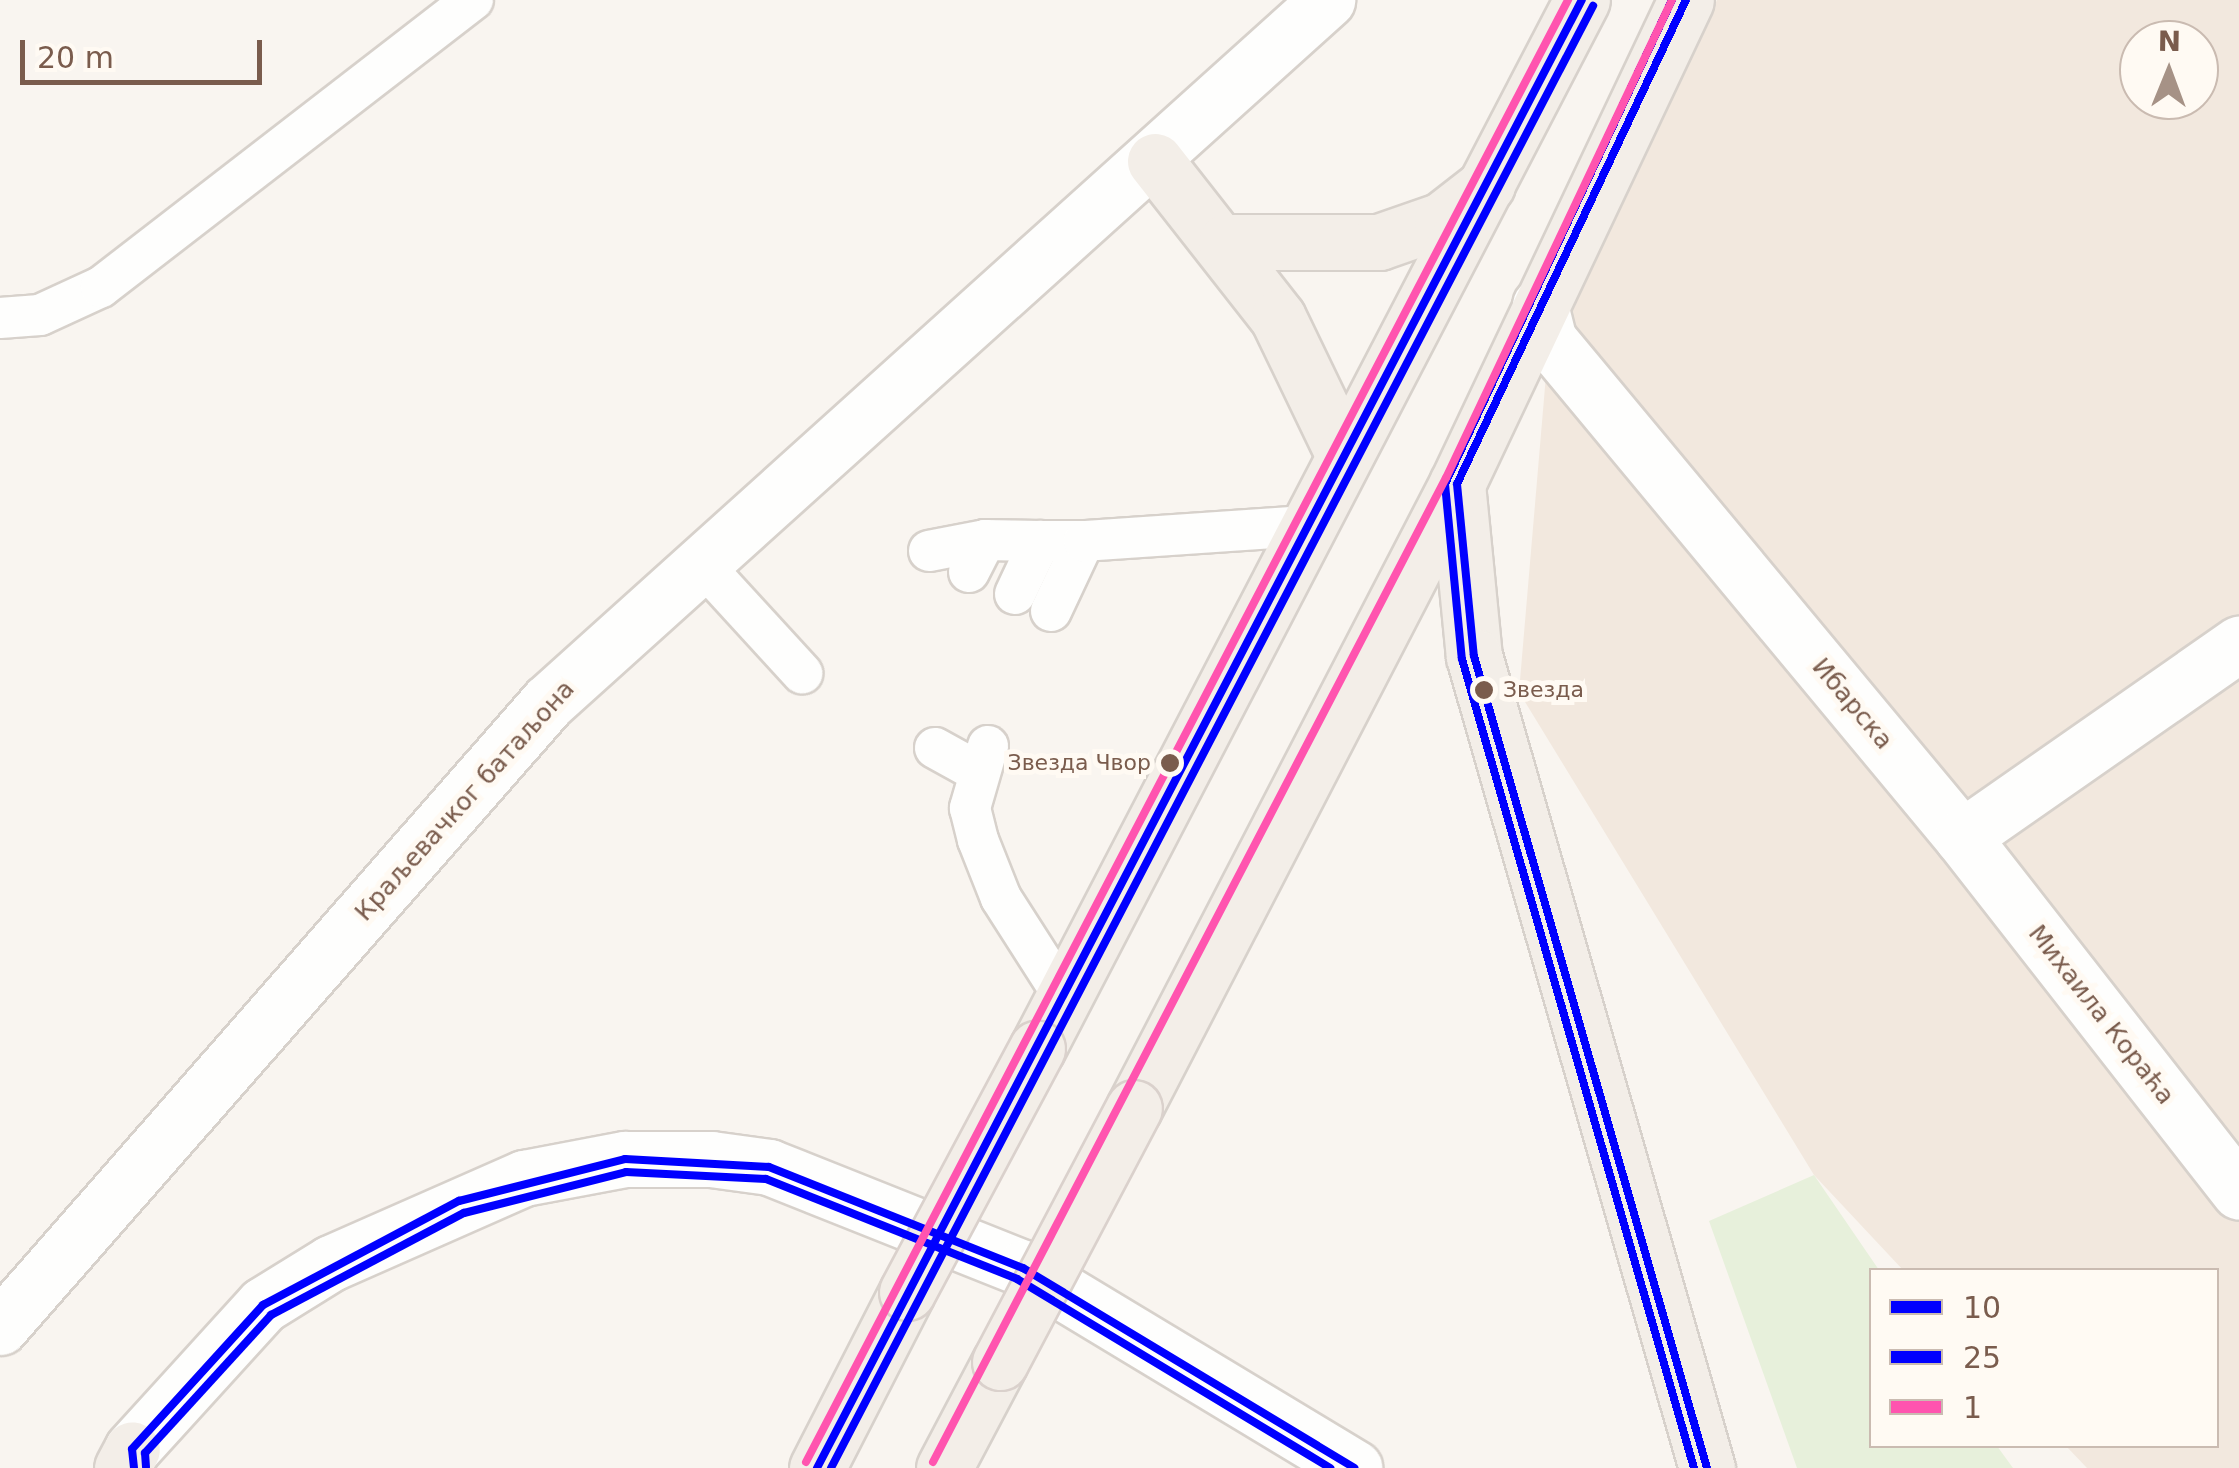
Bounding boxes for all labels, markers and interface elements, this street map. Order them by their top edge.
scale bar [25,20,268,82]
north arrow [2119,20,2219,120]
text: N [2157,25,2182,58]
text: 20 m [37,40,114,75]
street label: Ибарска [1805,652,1899,756]
street label: Краљевачког батаљона [349,675,581,927]
place label: Звезда [1503,677,1584,703]
marker: Звезда [1474,680,1494,700]
place label: Звезда Чвор [1008,750,1151,776]
marker: Звезда Чвор [1160,753,1180,773]
street label: Михаила Кораћа [2022,919,2180,1111]
legend [1869,1268,2219,1448]
text: 10 [1963,1290,2001,1325]
text: 25 [1963,1340,2001,1375]
text: 1 [1963,1390,1982,1425]

